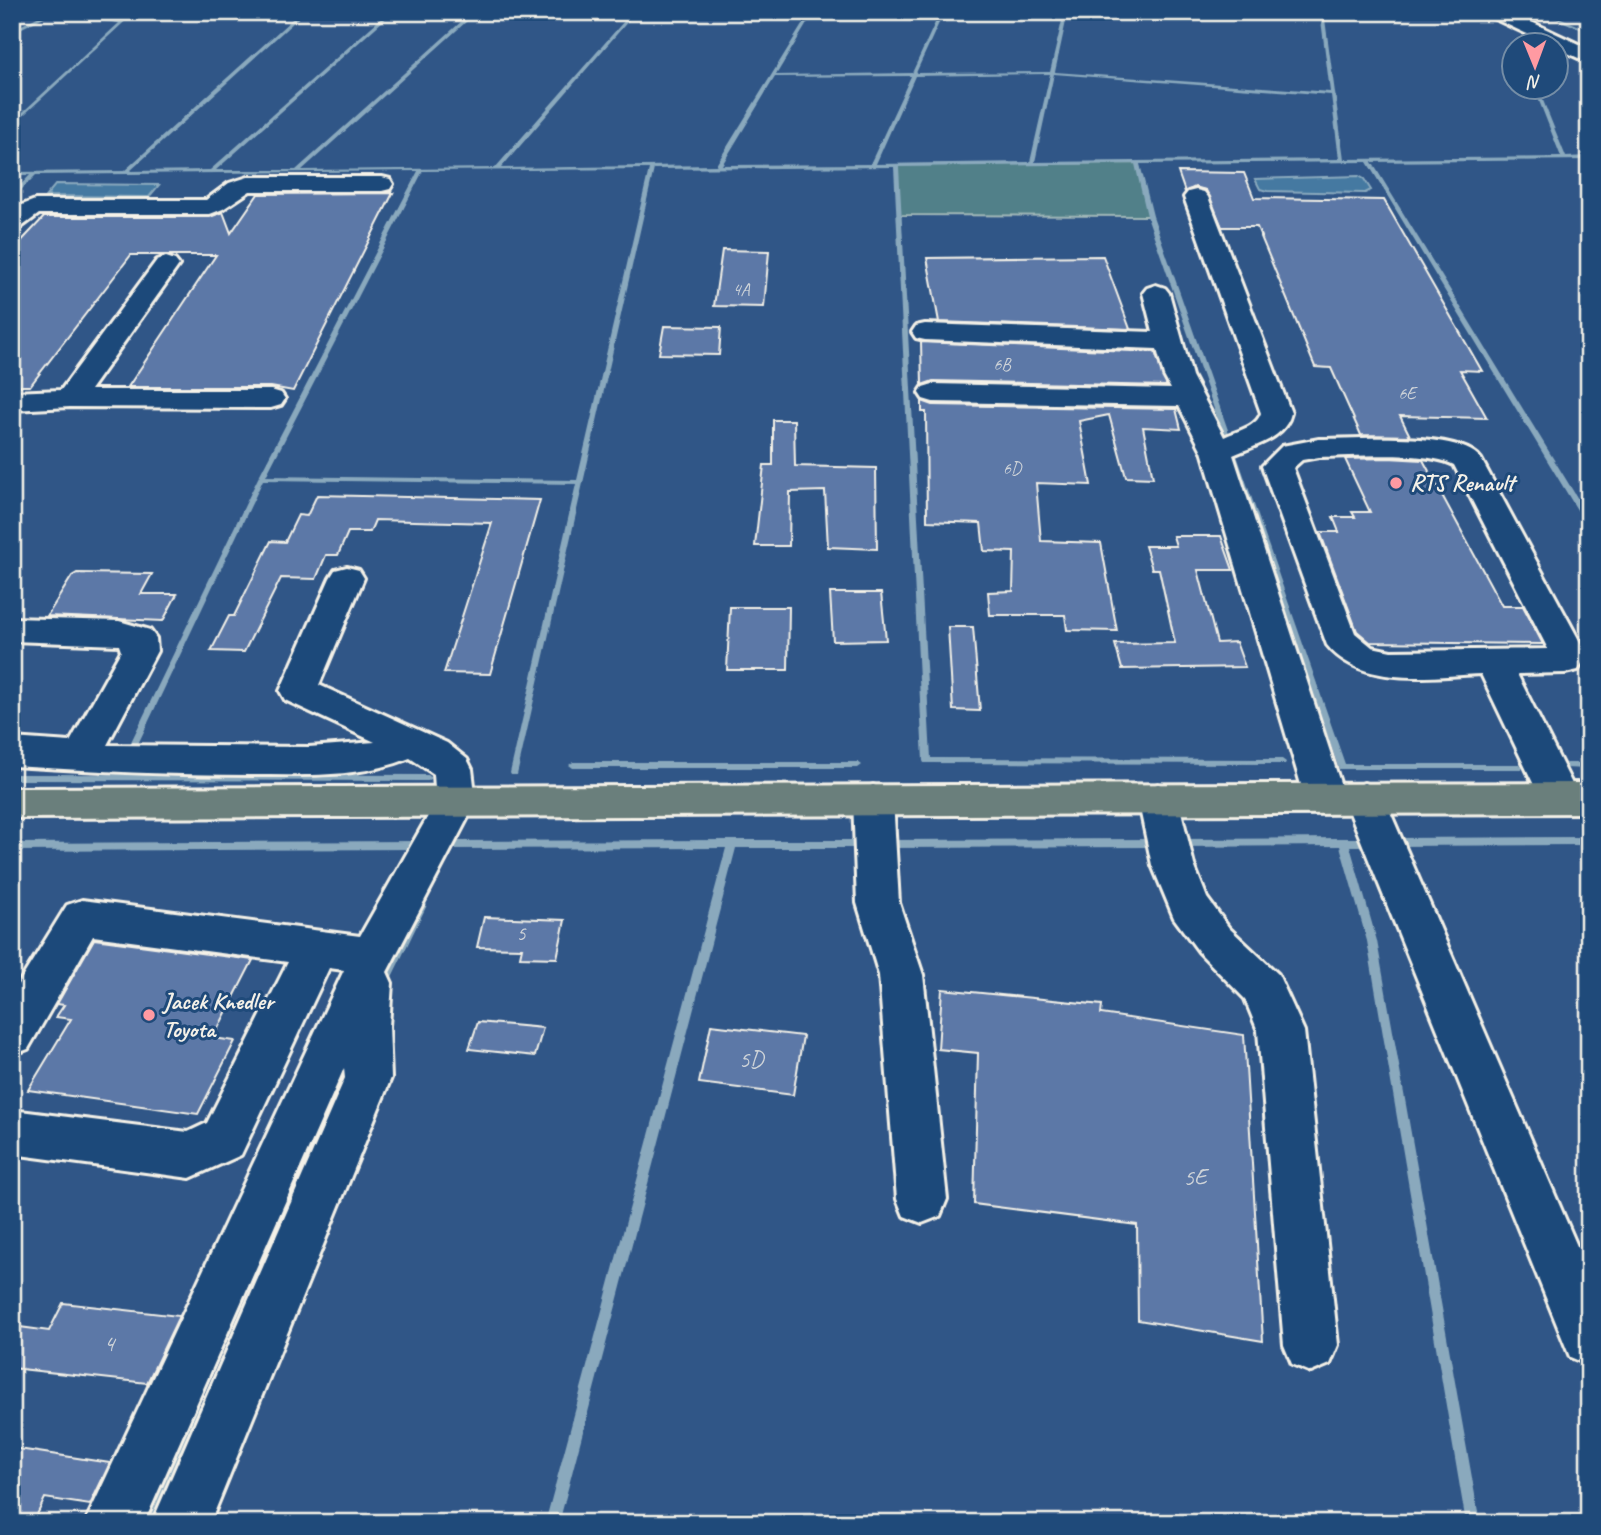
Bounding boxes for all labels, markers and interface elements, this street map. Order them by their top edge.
north arrow [1500,32,1570,102]
text: N [1526,70,1541,94]
house number: 4A [732,278,751,300]
house number: 6B [993,353,1012,375]
house number: 6E [1398,382,1418,404]
house number: 6D [1003,457,1023,479]
place label: RTS Renault [1410,468,1518,498]
marker: RTS Renault [1388,475,1404,491]
house number: 5 [516,920,527,946]
place label: Jacek Knedler Toyota [161,986,276,1044]
marker: Jacek Knedler Toyota [141,1007,157,1023]
house number: 5D [739,1044,765,1074]
house number: 5E [1183,1162,1210,1192]
house number: 4 [104,1328,117,1358]

